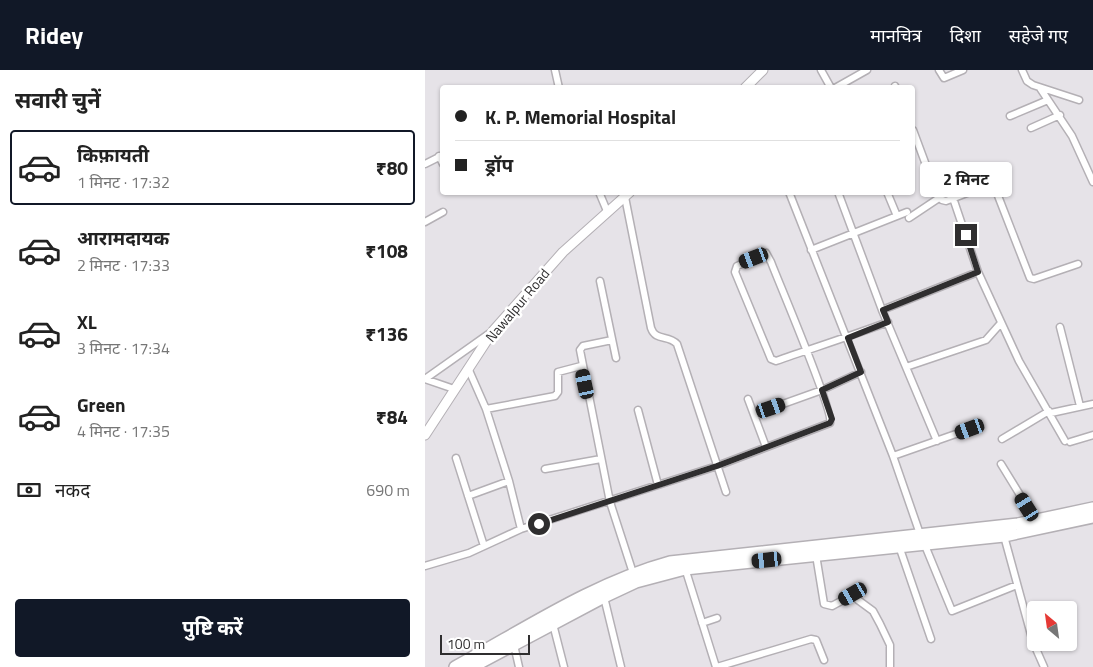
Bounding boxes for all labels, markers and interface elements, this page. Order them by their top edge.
text: Ridey [25,17,83,53]
text: मानचित्र [870,22,922,49]
text: दिशा [950,22,981,49]
text: सहेजे गए [1009,22,1068,49]
text: सवारी चुनें [15,83,101,117]
text: K. P. Memorial Hospital [485,102,676,131]
text: किफ़ायती [77,140,149,169]
icon: car [17,145,62,190]
text: ड्रॉप [485,150,513,179]
text: ₹80 [376,153,408,182]
callout: 2 मिनट [920,162,1012,198]
text: 2 मिनट [943,167,989,191]
text: 1 मिनट · 17:32 [77,170,170,194]
text: आरामदायक [77,223,169,252]
route end [955,224,977,246]
icon: car [17,228,62,273]
text: ₹108 [365,236,408,265]
car [737,246,770,270]
text: 2 मिनट · 17:33 [77,253,170,277]
street label: Nawalpur Road [480,264,554,346]
text: XL [77,307,97,336]
icon: car [17,311,62,356]
text: ₹136 [365,319,408,348]
text: 3 मिनट · 17:34 [77,336,170,360]
car [574,368,595,400]
text: Green [77,390,126,419]
icon: car [17,394,62,439]
car [754,396,787,420]
text: ₹84 [376,402,408,431]
car [953,417,986,441]
text: 4 मिनट · 17:35 [77,419,170,443]
text: नकद [55,475,90,504]
icon: cash [15,476,43,504]
text: 690 m [366,478,410,502]
car [1012,490,1041,524]
route start [528,513,550,535]
car [751,551,782,569]
car [836,580,869,608]
button: पुष्टि करें [15,599,410,657]
north arrow [1027,601,1077,651]
map controls [1027,601,1077,651]
scale bar [440,632,530,655]
text: 100 m [447,633,485,654]

